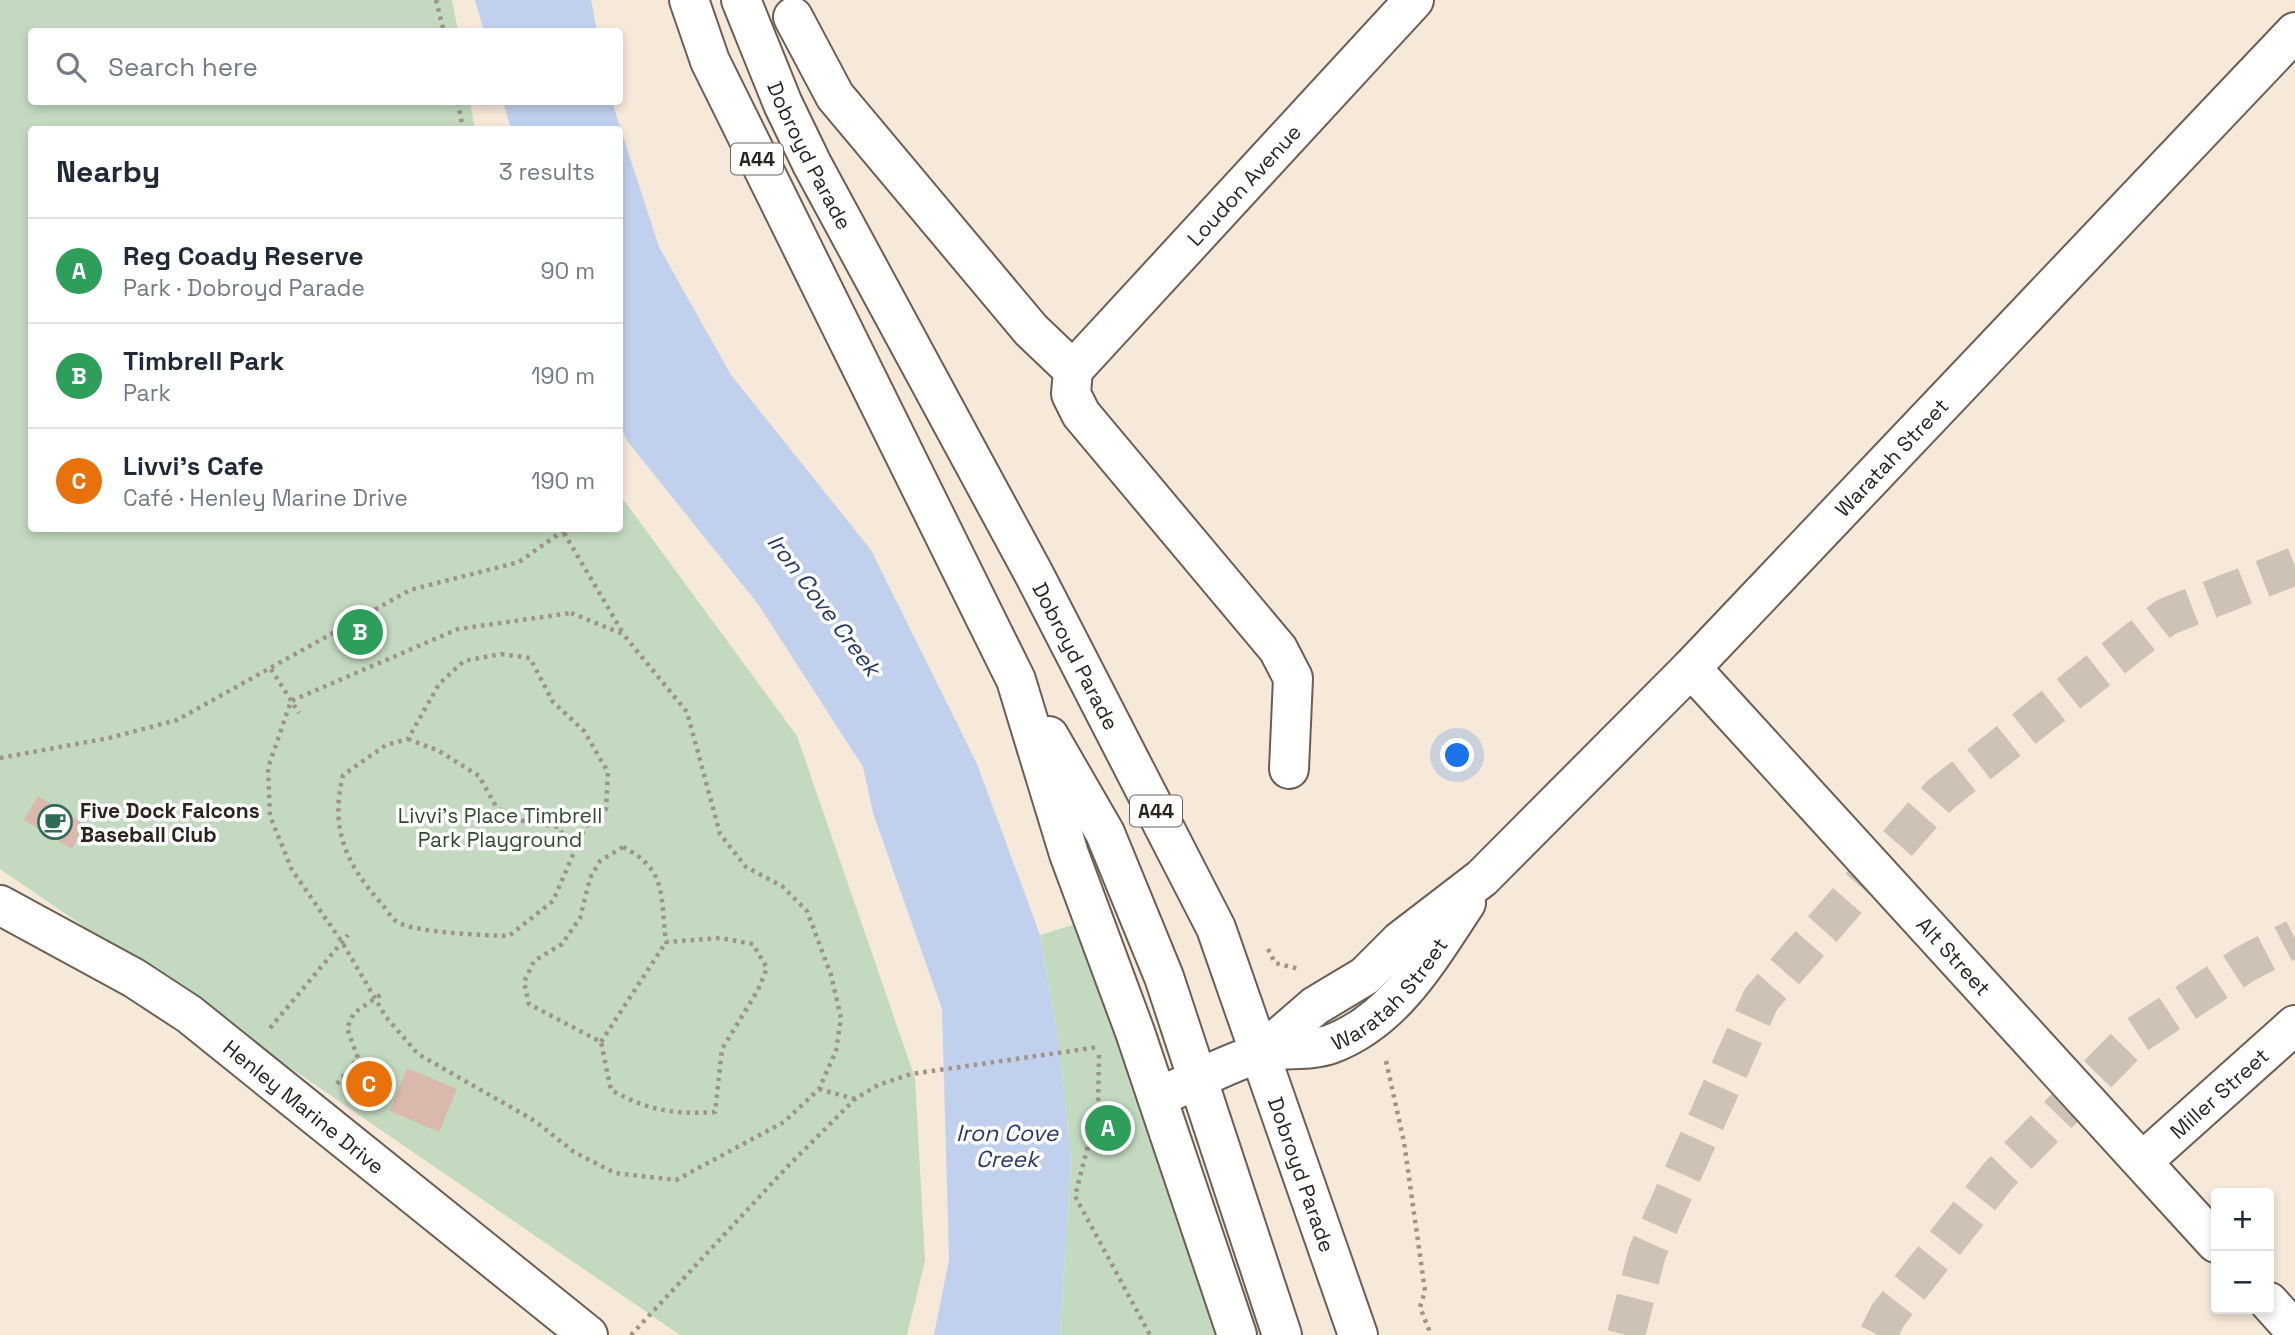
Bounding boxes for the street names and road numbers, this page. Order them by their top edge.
street label: Dobroyd Parade [762,77,858,234]
street label: Loudon Avenue [1181,118,1307,251]
road number: A44 [731,144,783,174]
street label: Waratah Street [1829,392,1954,522]
street label: Dobroyd Parade [1027,577,1125,734]
road number: A44 [1130,796,1182,826]
street label: Alt Street [1911,911,1997,1001]
street label: Waratah Street [1327,932,1453,1056]
street label: Henley Marine Drive [218,1034,390,1180]
street label: Miller Street [2164,1042,2274,1144]
street label: Dobroyd Parade [1262,1093,1341,1256]

